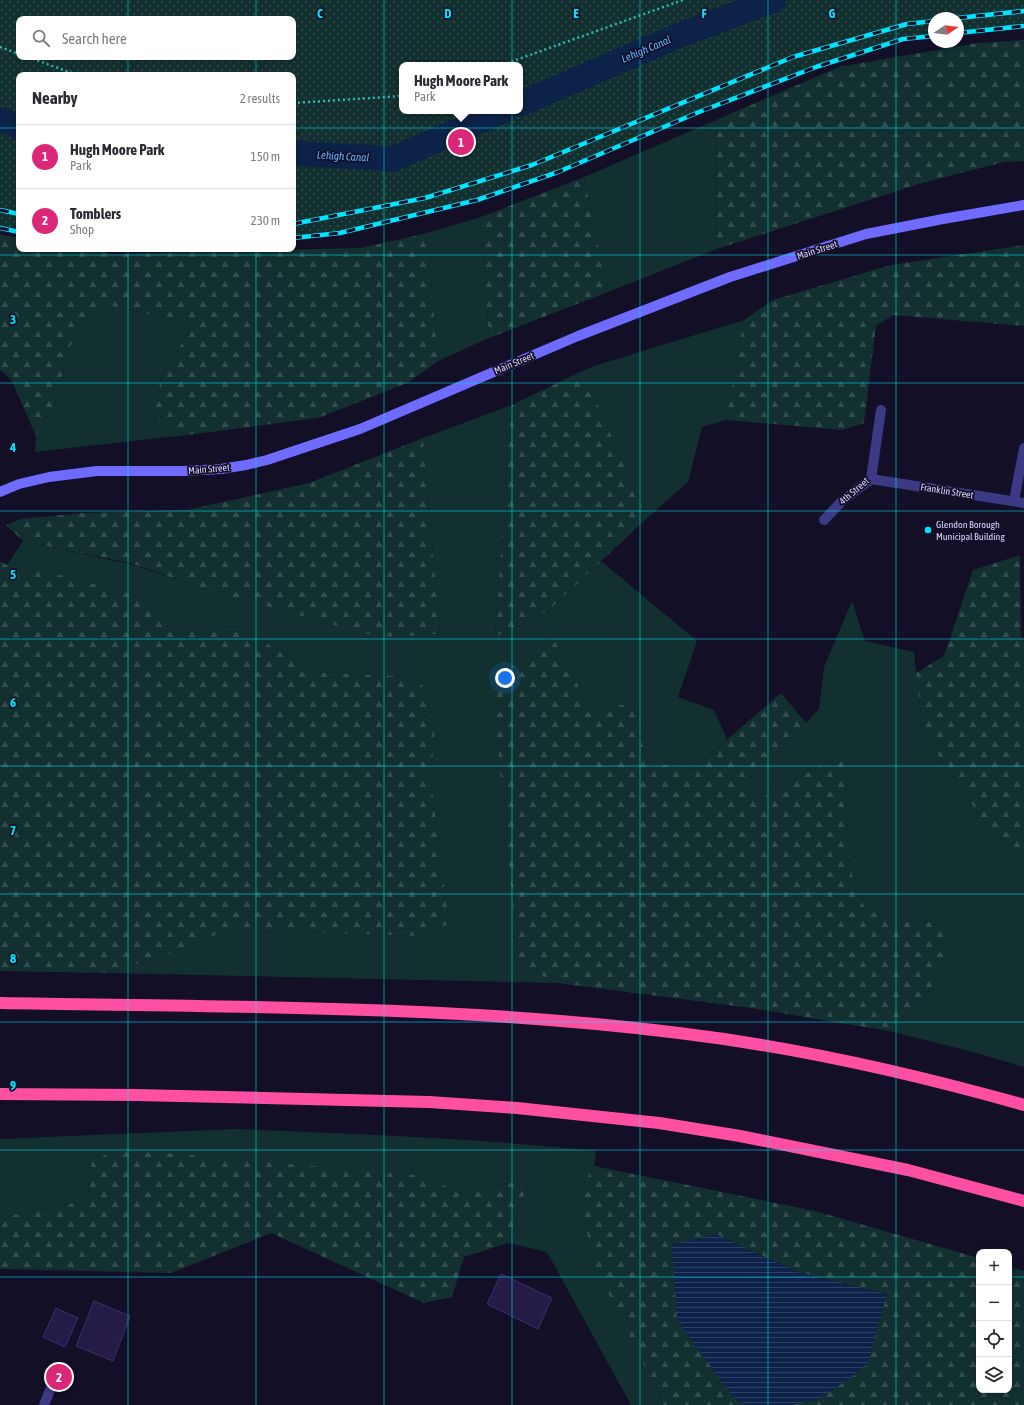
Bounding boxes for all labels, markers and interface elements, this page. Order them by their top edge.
text: C [317,6,323,21]
text: D [444,6,452,21]
text: E [573,6,579,21]
text: F [701,6,707,21]
text: G [829,6,836,21]
north arrow [928,12,964,48]
search box [16,16,296,60]
icon: search [30,27,52,49]
text: Search here [62,30,127,47]
water label: Lehigh Canal [619,33,673,65]
popup [399,62,523,114]
text: Hugh Moore Park [414,72,508,89]
text: Nearby [32,88,78,108]
text: Park [414,89,436,104]
text: 2 results [240,91,280,106]
pin: 1 [448,127,474,157]
text: Hugh Moore Park [70,141,164,158]
text: 1 [42,149,48,164]
text: 150 m [251,149,280,164]
water label: Lehigh Canal [316,149,370,163]
text: Park [70,158,92,173]
text: Tomblers [70,205,121,222]
text: 2 [42,213,48,228]
text: 230 m [251,213,280,228]
text: Shop [70,222,94,237]
street label: Main Street [795,238,839,262]
text: 3 [10,312,16,327]
street label: Main Street [493,350,536,376]
text: 4 [9,440,16,455]
street label: Main Street [188,462,230,476]
street label: 4th Street [837,475,871,507]
street label: Franklin Street [920,481,974,501]
place label: Glendon Borough Municipal Building [936,519,1005,542]
marker: Glendon Borough Municipal Building [923,525,933,535]
text: 5 [10,567,16,582]
your location [495,668,515,688]
text: 6 [10,695,16,710]
text: 7 [10,823,16,838]
text: 8 [10,951,16,966]
text: 9 [10,1078,16,1093]
map controls [976,1249,1012,1393]
button: + [976,1249,1012,1285]
button: − [976,1285,1012,1321]
button: locate [976,1321,1012,1357]
button: layers [976,1357,1012,1393]
pin: 2 [46,1362,72,1392]

